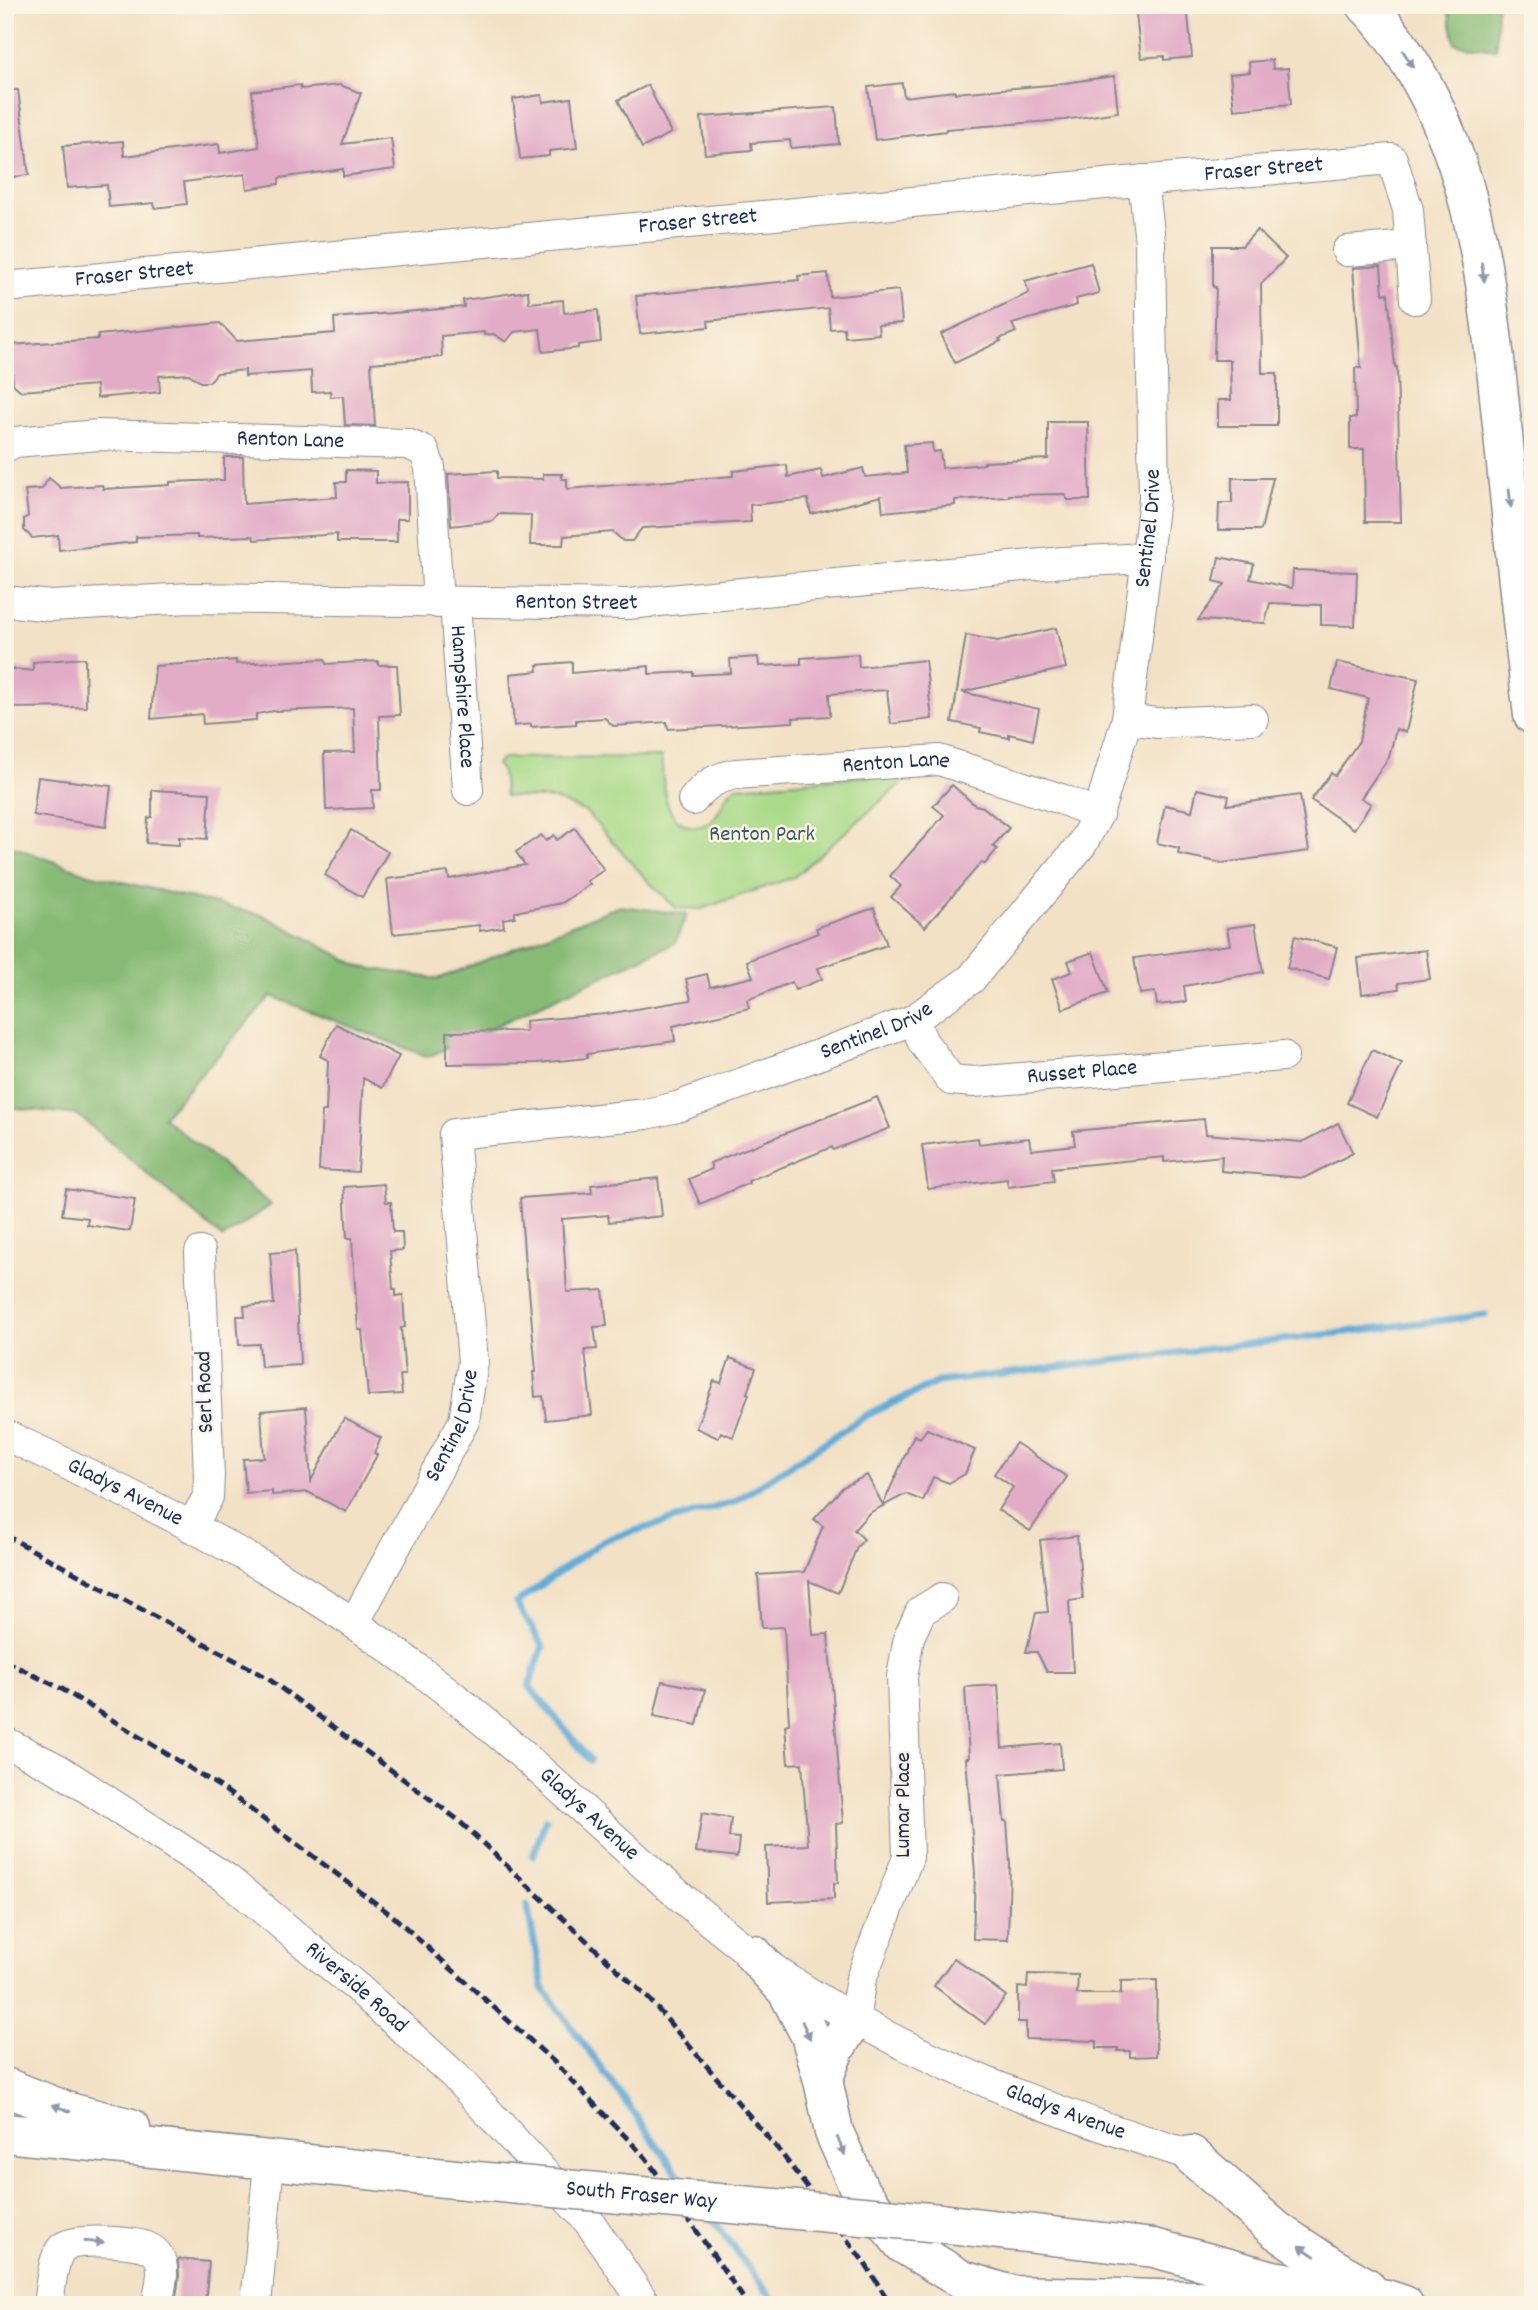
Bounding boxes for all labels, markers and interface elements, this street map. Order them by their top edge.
one-way arrow [1401,50,1414,69]
street label: Fraser Street [1203,149,1324,192]
street label: Fraser Street [637,200,759,244]
street label: Fraser Street [74,253,195,297]
one-way arrow [1478,261,1489,283]
street label: Renton Lane [236,423,345,459]
street label: Sentinel Drive [1127,469,1171,590]
one-way arrow [1505,487,1516,509]
street label: Renton Street [515,586,639,621]
street label: Hampshire Place [440,624,483,770]
street label: Renton Lane [841,743,954,783]
park label: Renton Park [709,819,815,852]
street label: Sentinel Drive [816,994,940,1069]
street label: Russet Place [1026,1052,1139,1094]
street label: Serl Road [188,1350,224,1434]
street label: Sentinel Drive [417,1367,488,1488]
street label: Gladys Avenue [61,1450,189,1536]
street label: Lumar Place [888,1752,921,1858]
street label: Gladys Avenue [531,1760,646,1869]
street label: Riverside Road [297,1934,415,2042]
one-way arrow [801,2019,812,2040]
street label: Gladys Avenue [1000,2075,1130,2149]
one-way arrow [50,2102,71,2113]
one-way arrow [835,2136,846,2157]
street label: South Fraser Way [564,2173,719,2219]
one-way arrow [83,2237,105,2248]
one-way arrow [1298,2244,1316,2258]

